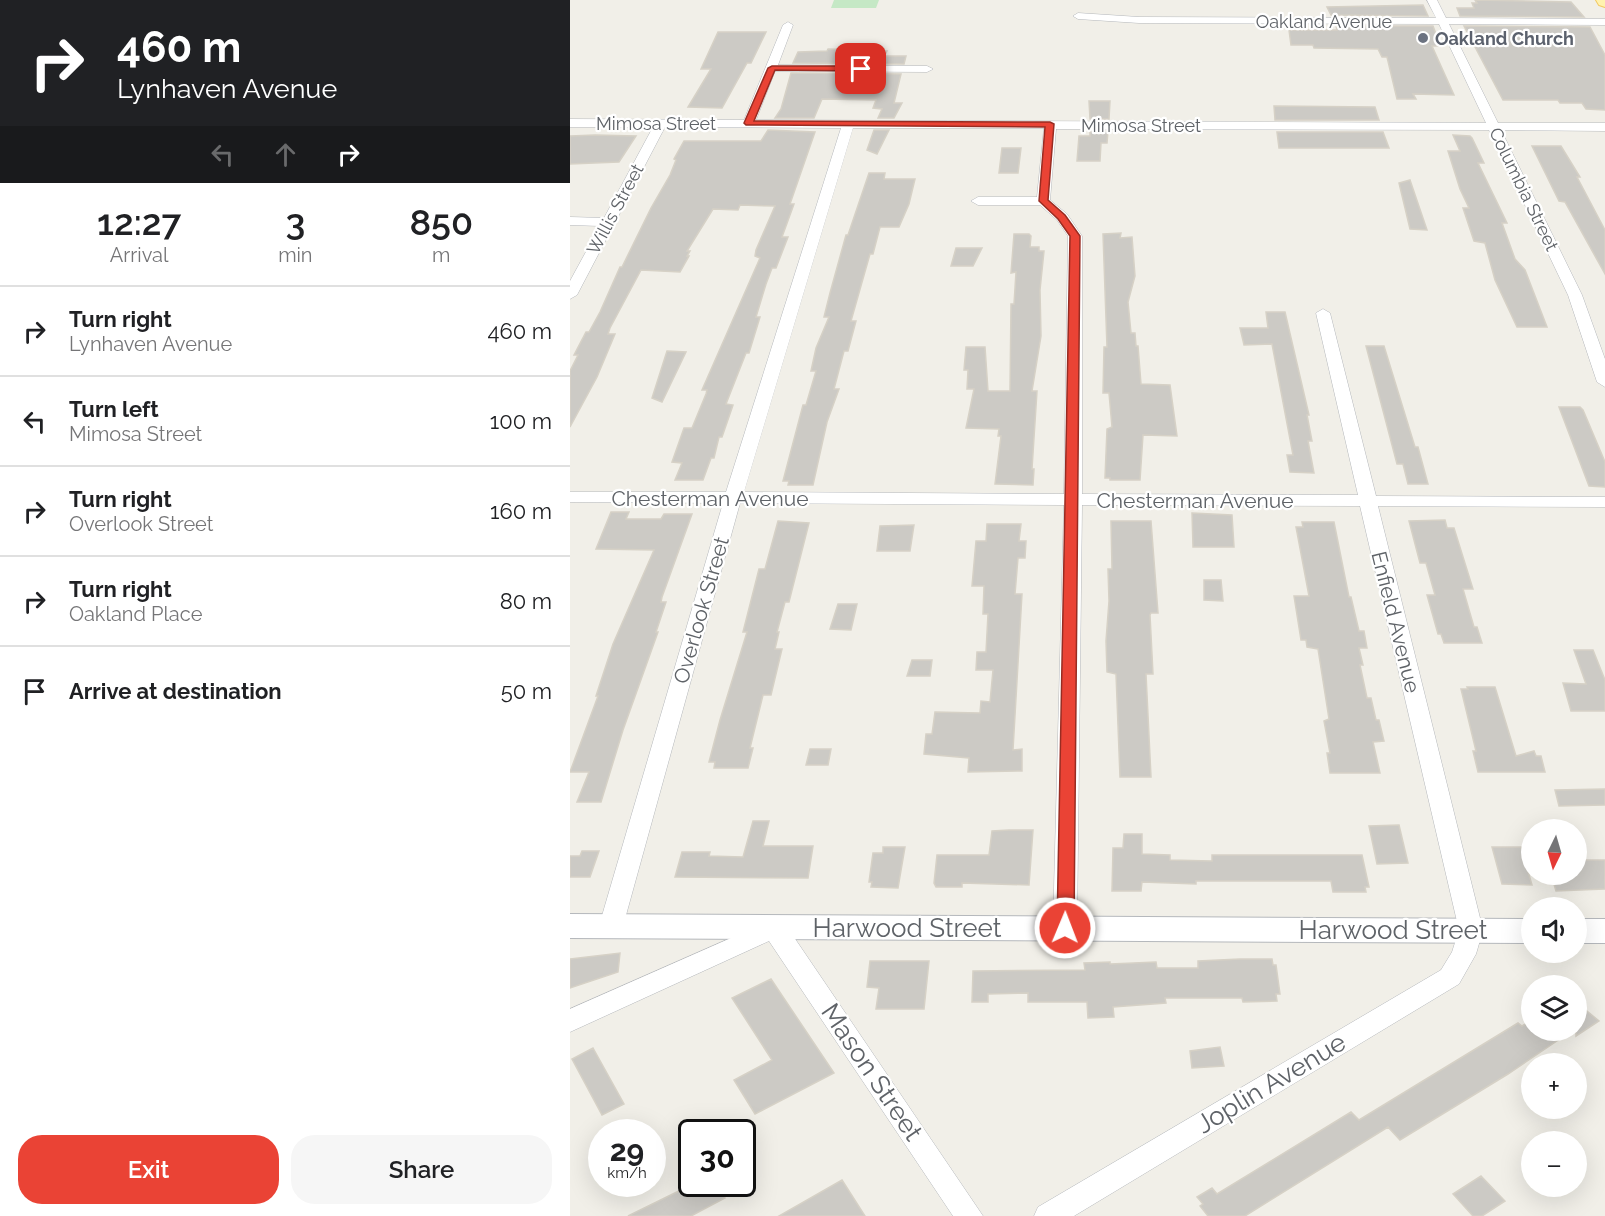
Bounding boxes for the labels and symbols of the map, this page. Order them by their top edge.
street label: Oakland Avenue [1256,11,1393,32]
place label: Oakland Church [1435,28,1574,49]
marker: Oakland Church [1416,31,1430,45]
pin [835,43,886,94]
street label: Mimosa Street [596,113,716,134]
street label: Mimosa Street [1081,115,1201,136]
street label: Columbia Street [1485,124,1563,254]
street label: Willis Street [582,160,648,258]
street label: Chesterman Avenue [611,486,809,511]
street label: Chesterman Avenue [1096,488,1294,513]
street label: Overlook Street [668,534,734,686]
street label: Enfield Avenue [1366,549,1426,695]
north arrow [1521,819,1587,885]
position arrow [1033,896,1097,960]
street label: Harwood Street [813,913,1002,943]
street label: Harwood Street [1299,915,1488,945]
street label: Mason Street [815,998,929,1146]
street label: Joplin Avenue [1191,1027,1351,1139]
speed limit sign: 30 [678,1119,756,1197]

